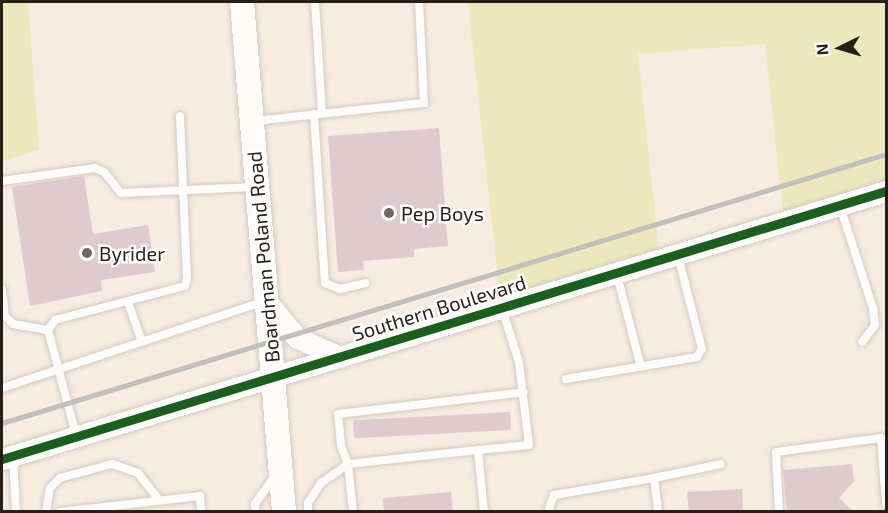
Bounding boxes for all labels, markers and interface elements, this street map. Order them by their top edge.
north arrow [810,18,870,78]
text: N [812,43,832,56]
street label: Boardman Poland Road [242,150,284,364]
place label: Pep Boys [401,201,484,225]
marker: Pep Boys [382,206,396,220]
place label: Byrider [99,241,165,265]
marker: Byrider [80,246,94,260]
street label: Southern Boulevard [349,270,529,346]

